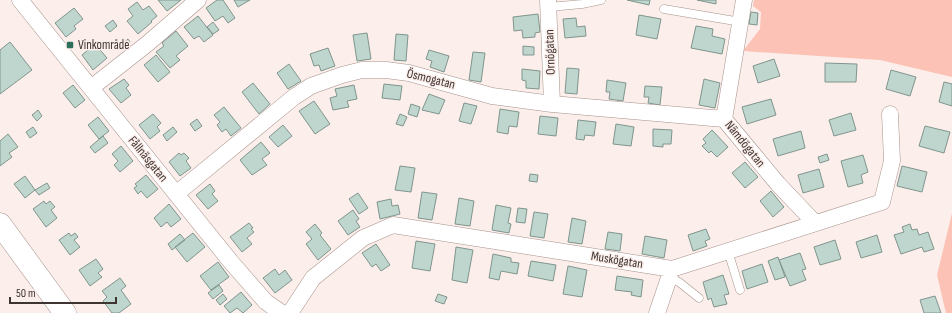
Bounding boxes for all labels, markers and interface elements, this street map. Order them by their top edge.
street label: Ornögatan [541,29,559,75]
place label: Vinkområde [78,37,130,53]
marker: Vinkområde [65,40,75,50]
street label: Ösmogatan [405,64,457,93]
street label: Nämdögatan [721,117,769,171]
street label: Fållnäsgatan [125,133,171,185]
street label: Muskögatan [590,248,644,272]
scale bar [10,279,116,305]
text: 50 m [16,286,36,301]

